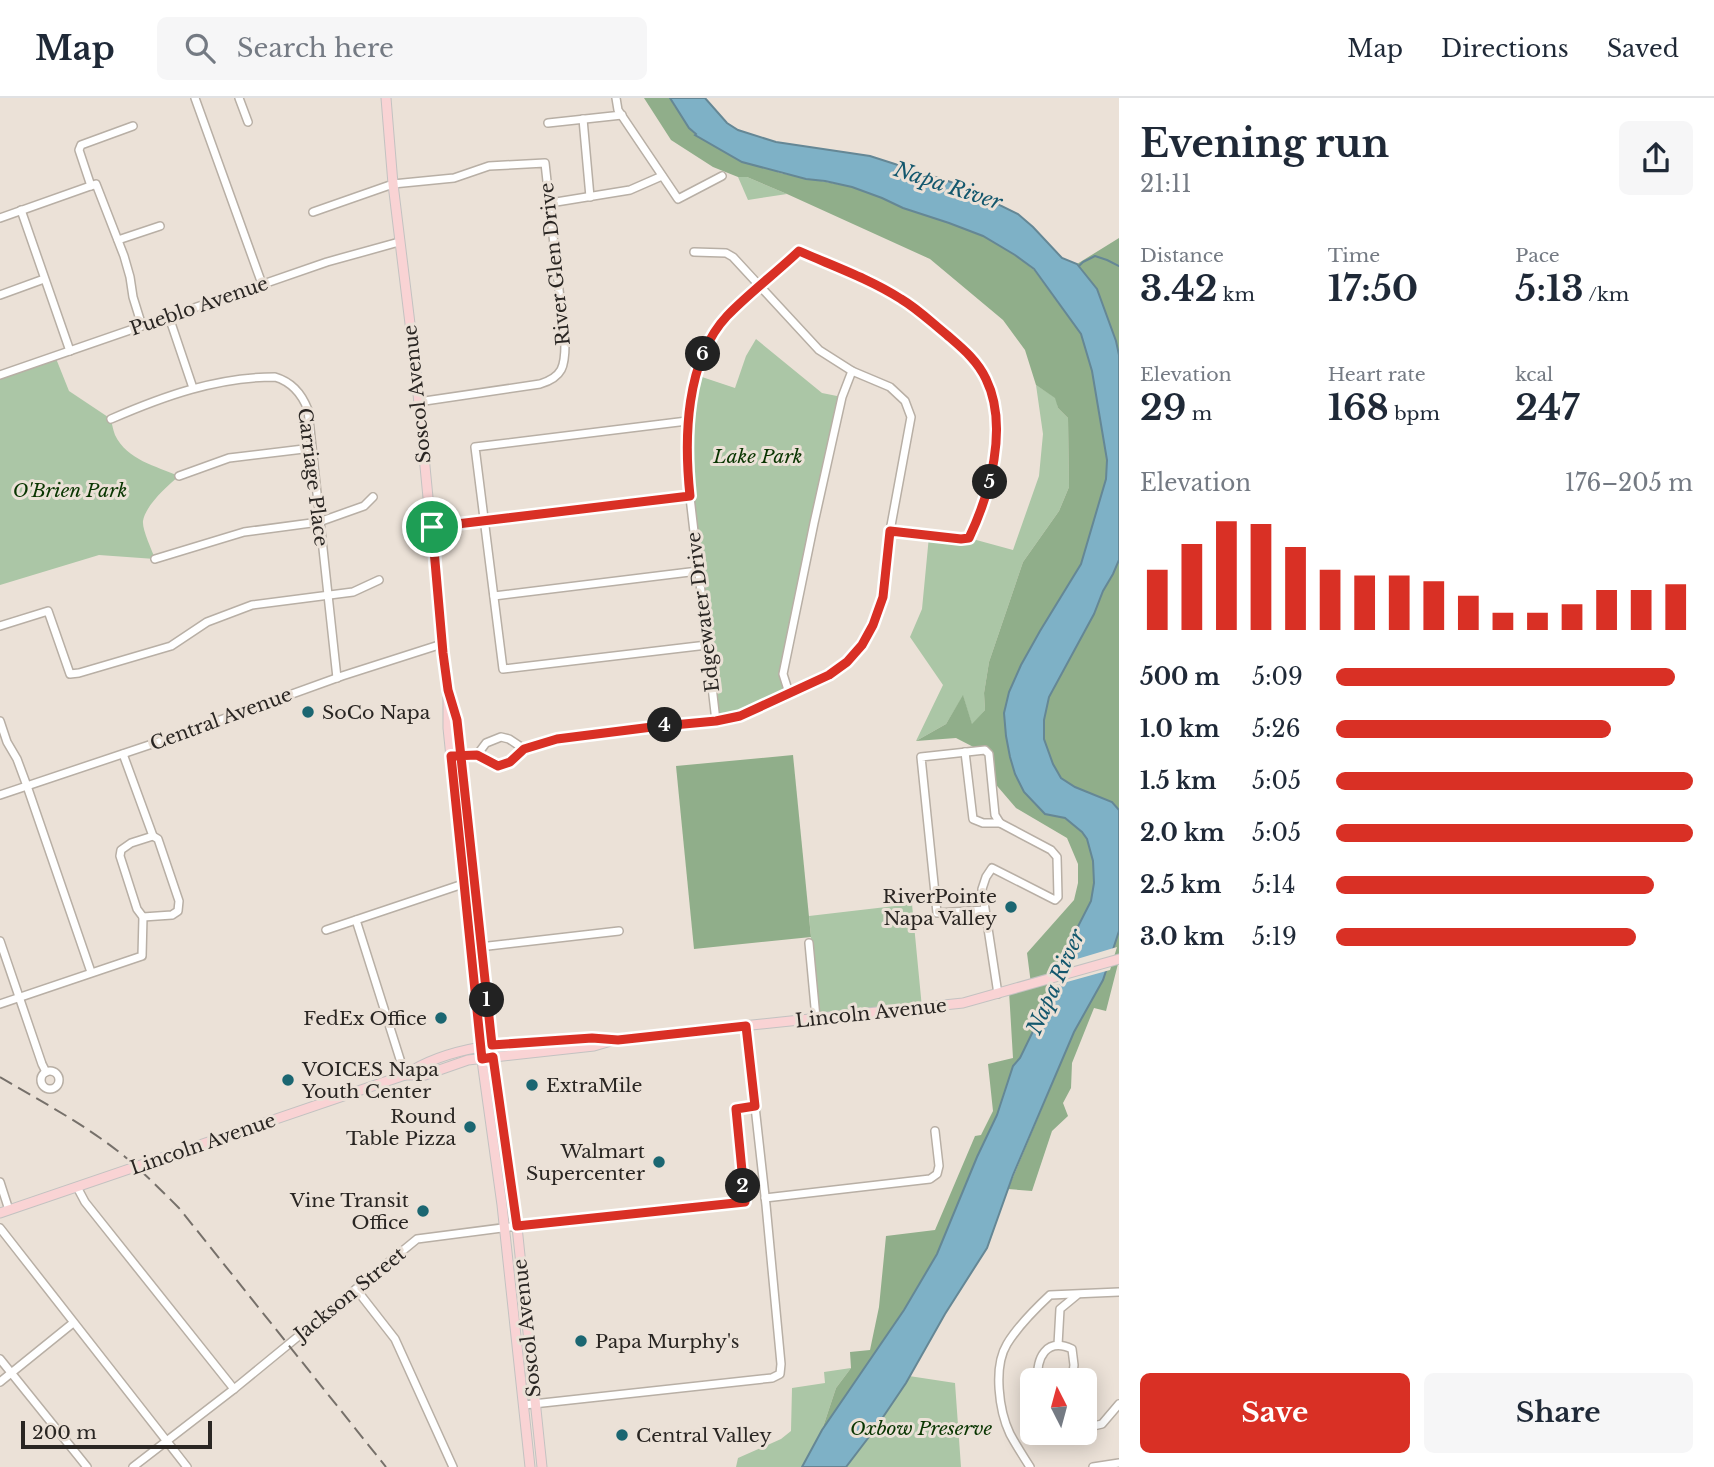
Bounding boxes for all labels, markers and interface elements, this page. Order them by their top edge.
search box [157,17,647,80]
text: Map [35,28,115,69]
icon: search [181,29,219,67]
text: Search here [237,32,394,64]
text: Map [1347,34,1403,63]
text: Directions [1441,34,1569,63]
text: Saved [1607,34,1679,63]
text: Evening run [1140,120,1389,167]
button: share [1619,121,1693,195]
water label: Napa River [890,156,1007,216]
text: 21:11 [1140,170,1192,198]
street label: River Glen Drive [535,181,575,347]
text: Distance [1140,244,1224,267]
text: Time [1328,244,1380,267]
text: Pace [1515,244,1560,267]
text: 3.42 [1140,267,1217,310]
text: 17:50 [1328,267,1418,310]
text: 5:13 [1515,267,1584,310]
street label: Pueblo Avenue [127,272,271,340]
text: km [1217,283,1255,306]
text: /km [1584,283,1629,306]
street label: Soscol Avenue [398,324,436,464]
pin: 6 [686,336,720,372]
text: 6 [696,342,709,365]
text: Elevation [1140,363,1232,386]
text: Heart rate [1328,363,1426,386]
text: kcal [1515,363,1553,386]
text: 29 [1140,386,1186,429]
text: 168 [1328,386,1389,429]
text: 247 [1515,386,1579,429]
text: m [1186,402,1212,425]
text: bpm [1389,402,1440,425]
street label: Carriage Place [293,406,333,548]
park label: Lake Park [712,445,803,468]
pin: 5 [972,464,1007,500]
text: Elevation [1140,469,1251,497]
text: 176–205 m [1565,469,1693,497]
text: 5 [984,470,995,493]
park label: O'Brien Park [13,479,127,502]
pin [402,497,462,557]
icon: arrive [413,508,451,546]
street label: Edgewater Drive [682,530,724,694]
text: 500 m [1140,663,1220,691]
text: 5:09 [1252,663,1303,691]
street label: Central Avenue [147,683,295,755]
place label: SoCo Napa [322,701,431,724]
marker: SoCo Napa [300,704,316,720]
pin: 4 [648,708,682,742]
text: 4 [658,713,671,736]
text: 1.0 km [1140,715,1220,743]
text: 5:26 [1252,715,1301,743]
text: 1.5 km [1140,767,1217,795]
text: 5:05 [1252,767,1301,795]
text: 2.0 km [1140,819,1225,847]
text: 5:05 [1252,819,1301,847]
text: 2.5 km [1140,871,1221,899]
text: 5:14 [1252,871,1295,899]
place label: RiverPointe Napa Valley [883,885,997,930]
marker: RiverPointe Napa Valley [1003,899,1019,915]
text: 3.0 km [1140,923,1224,951]
text: 5:19 [1252,923,1297,951]
water label: Napa River [1021,924,1091,1039]
pin: 1 [470,982,504,1018]
text: 1 [482,988,491,1011]
street label: Lincoln Avenue [794,994,948,1032]
place label: FedEx Office [303,1007,427,1030]
marker: FedEx Office [433,1010,449,1026]
place label: VOICES Napa Youth Center [301,1058,439,1103]
marker: VOICES Napa Youth Center [280,1072,296,1088]
place label: ExtraMile [546,1074,642,1097]
marker: ExtraMile [524,1077,540,1093]
place label: Round Table Pizza [346,1105,456,1150]
street label: Lincoln Avenue [127,1108,279,1180]
marker: Round Table Pizza [462,1119,478,1135]
place label: Walmart Supercenter [526,1140,646,1185]
marker: Walmart Supercenter [651,1154,667,1170]
pin: 2 [726,1168,760,1204]
text: 2 [736,1174,749,1197]
place label: Vine Transit Office [289,1189,410,1234]
marker: Vine Transit Office [415,1203,431,1219]
street label: Jackson Street [288,1242,411,1348]
street label: Soscol Avenue [508,1258,546,1398]
place label: Papa Murphy's [595,1330,739,1353]
marker: Papa Murphy's [573,1333,589,1349]
north arrow [1020,1368,1097,1446]
map controls [1020,1368,1097,1445]
button: Save [1140,1373,1410,1453]
button: Share [1424,1373,1693,1453]
park label: Oxbow Preserve [850,1417,992,1440]
scale bar [21,1418,212,1450]
text: 200 m [32,1421,97,1444]
place label: Central Valley [636,1424,772,1447]
marker: Central Valley [614,1427,630,1443]

